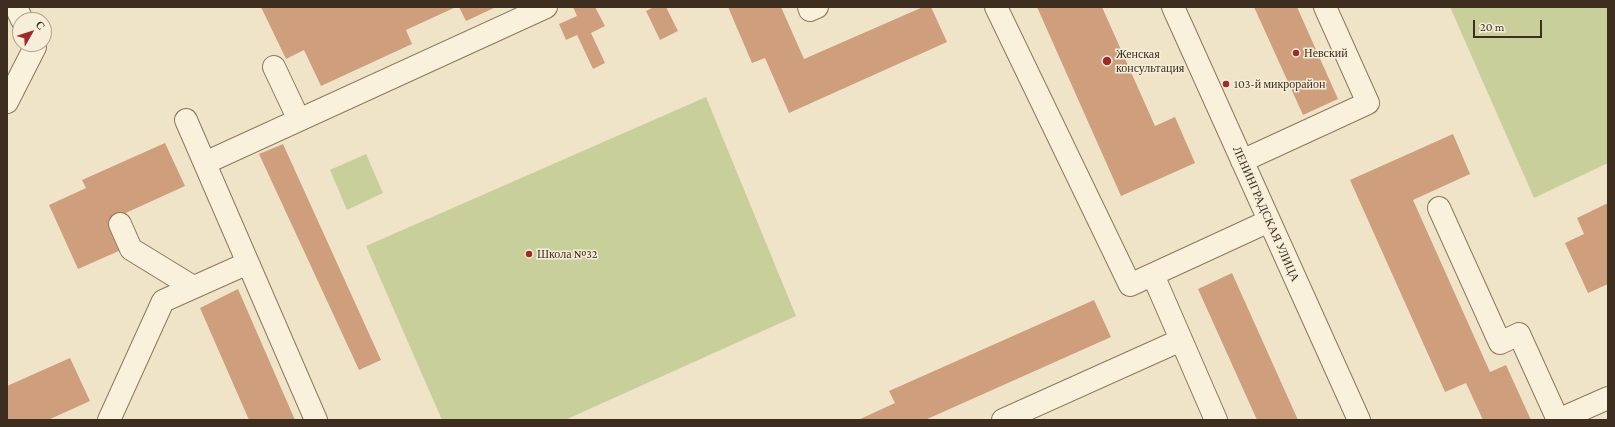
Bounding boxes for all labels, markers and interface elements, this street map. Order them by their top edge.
north arrow [12,12,52,52]
scale bar [1475,12,1544,38]
text: С [33,18,48,32]
text: 20 m [1480,20,1504,34]
place label: Невский [1304,46,1348,60]
place label: Женская консультация [1116,47,1184,75]
marker: Невский [1291,48,1301,58]
marker: Женская консультация [1101,55,1113,67]
place label: 103-й микрорайон [1234,77,1325,91]
marker: 103-й микрорайон [1221,79,1231,89]
street label: ЛЕНИНГРАДСКАЯ УЛИЦА [1230,144,1302,284]
place label: Школа №32 [537,247,597,261]
marker: Школа №32 [524,249,534,259]

